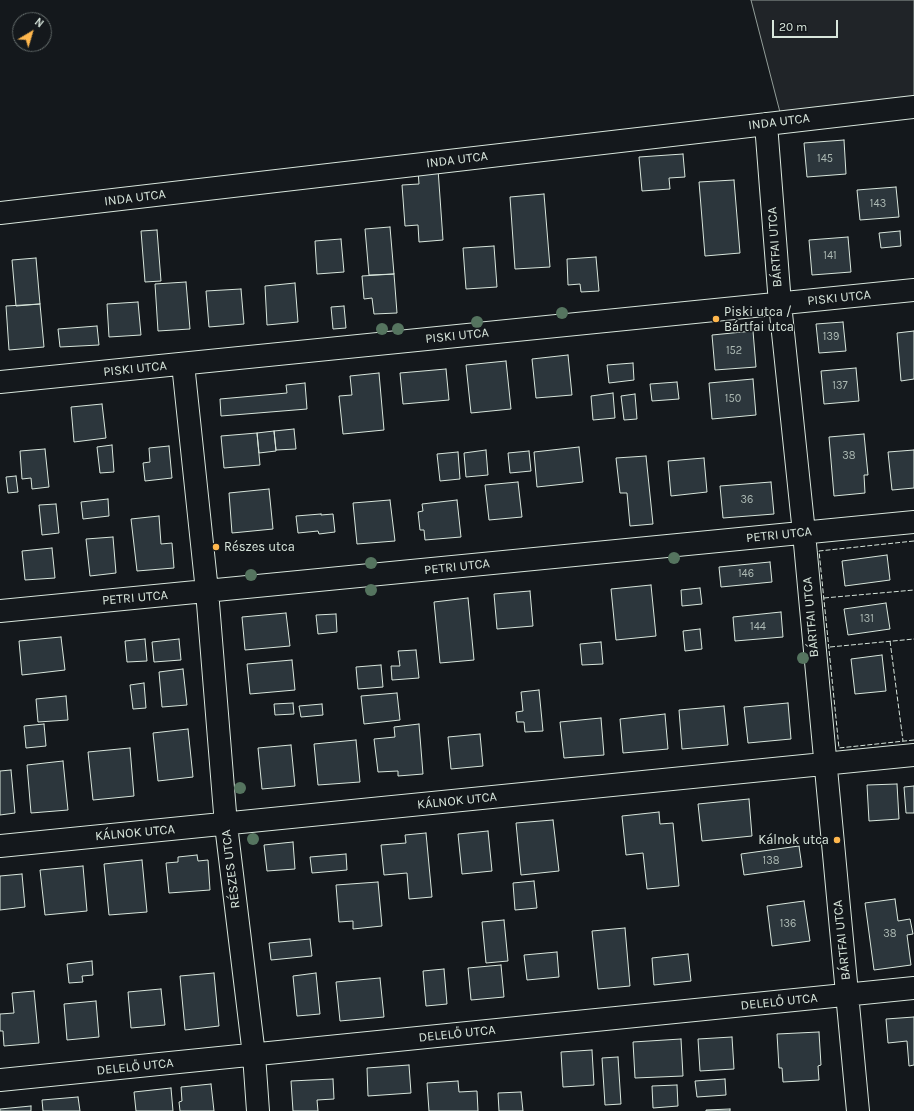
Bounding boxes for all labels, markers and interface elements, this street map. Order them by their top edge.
north arrow [12,12,52,52]
scale bar [774,12,840,38]
text: N [32,15,46,30]
text: 20 m [779,20,807,34]
street label: INDA UTCA [747,110,811,134]
street label: INDA UTCA [425,148,489,172]
house number: 145 [817,152,833,166]
street label: INDA UTCA [103,186,167,210]
house number: 143 [870,197,886,211]
street label: BÁRTFAI UTCA [764,206,786,288]
house number: 141 [823,249,837,263]
street label: PISKI UTCA [806,287,872,309]
place label: Piski utca / Bártfai utca [724,304,794,335]
marker: Piski utca / Bártfai utca [711,314,721,324]
street label: PISKI UTCA [424,325,490,347]
house number: 139 [823,330,839,344]
house number: 152 [726,344,742,358]
street label: PISKI UTCA [102,358,168,380]
house number: 137 [832,379,848,393]
house number: 150 [725,392,741,406]
house number: 38 [842,449,856,463]
house number: 36 [741,493,753,507]
street label: PETRI UTCA [745,524,813,546]
place label: Részes utca [224,539,295,555]
marker: Részes utca [211,542,221,552]
street label: PETRI UTCA [423,556,491,578]
house number: 146 [738,567,754,581]
street label: BÁRTFAI UTCA [800,576,822,658]
street label: PETRI UTCA [101,587,169,609]
house number: 131 [860,612,874,626]
house number: 144 [750,620,766,634]
street label: KÁLNOK UTCA [416,789,498,813]
street label: KÁLNOK UTCA [94,822,176,844]
street label: RÉSZES UTCA [218,829,244,909]
place label: Kálnok utca [758,832,829,848]
marker: Kálnok utca [832,835,842,845]
house number: 138 [763,854,779,868]
street label: BÁRTFAI UTCA [830,899,854,981]
house number: 136 [780,917,796,931]
house number: 38 [883,927,897,941]
street label: DELELŐ UTCA [740,990,818,1014]
street label: DELELŐ UTCA [418,1022,496,1046]
street label: DELELŐ UTCA [96,1055,174,1079]

